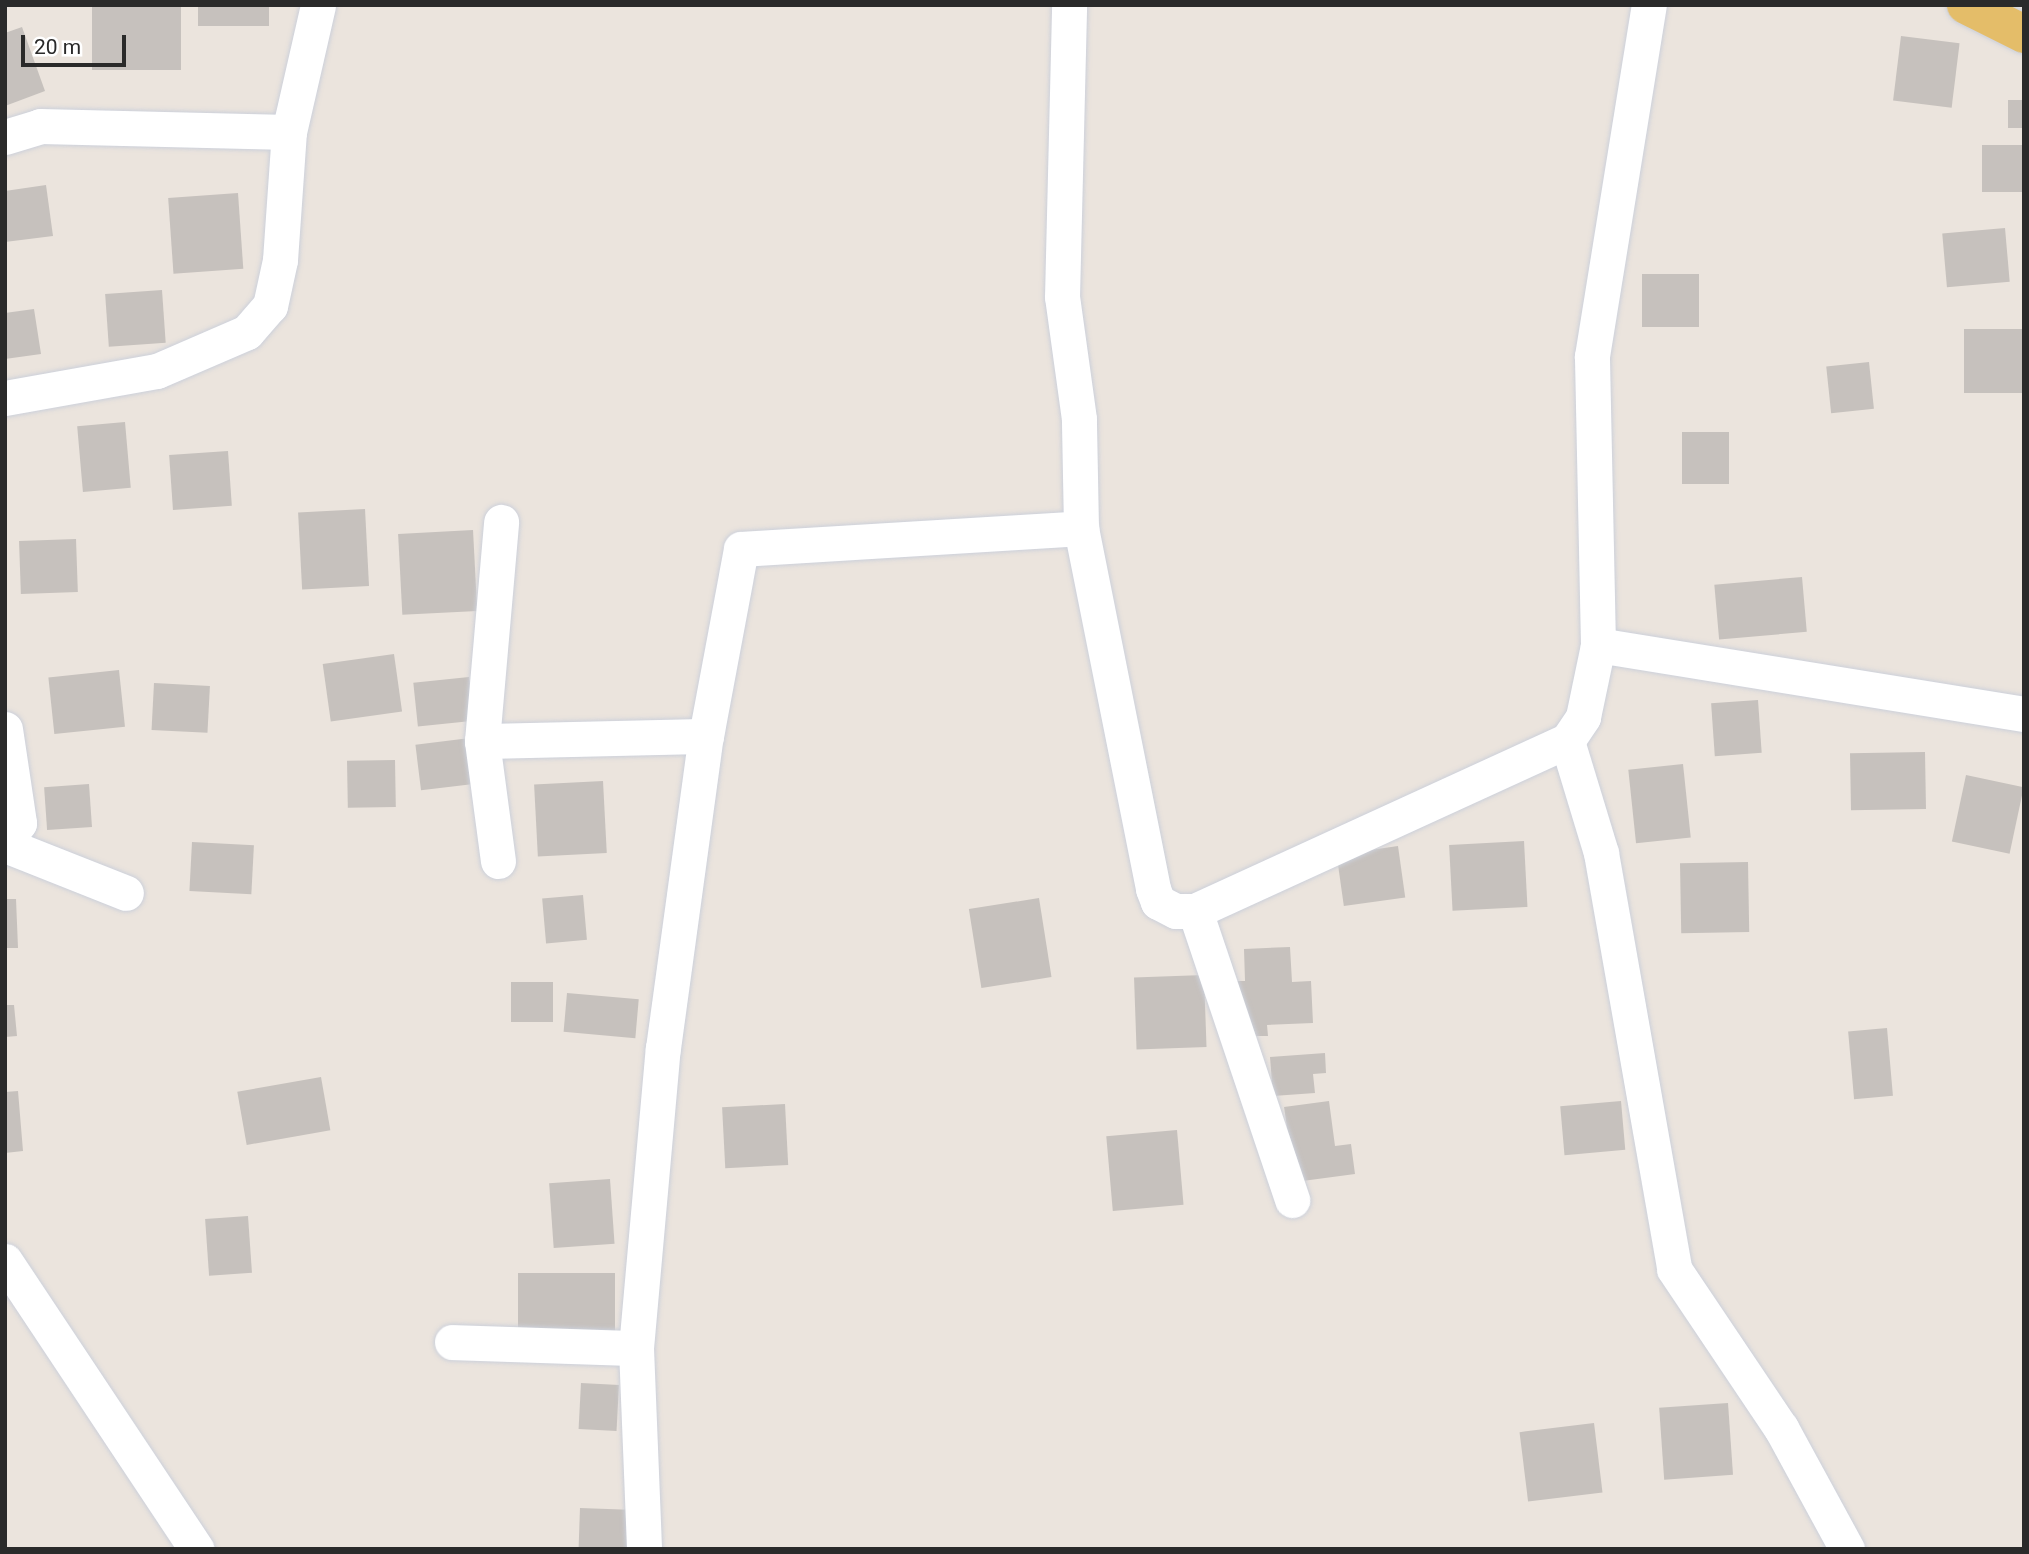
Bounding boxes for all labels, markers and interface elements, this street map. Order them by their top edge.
scale bar [24,21,130,65]
text: 20 m [34,35,81,59]

